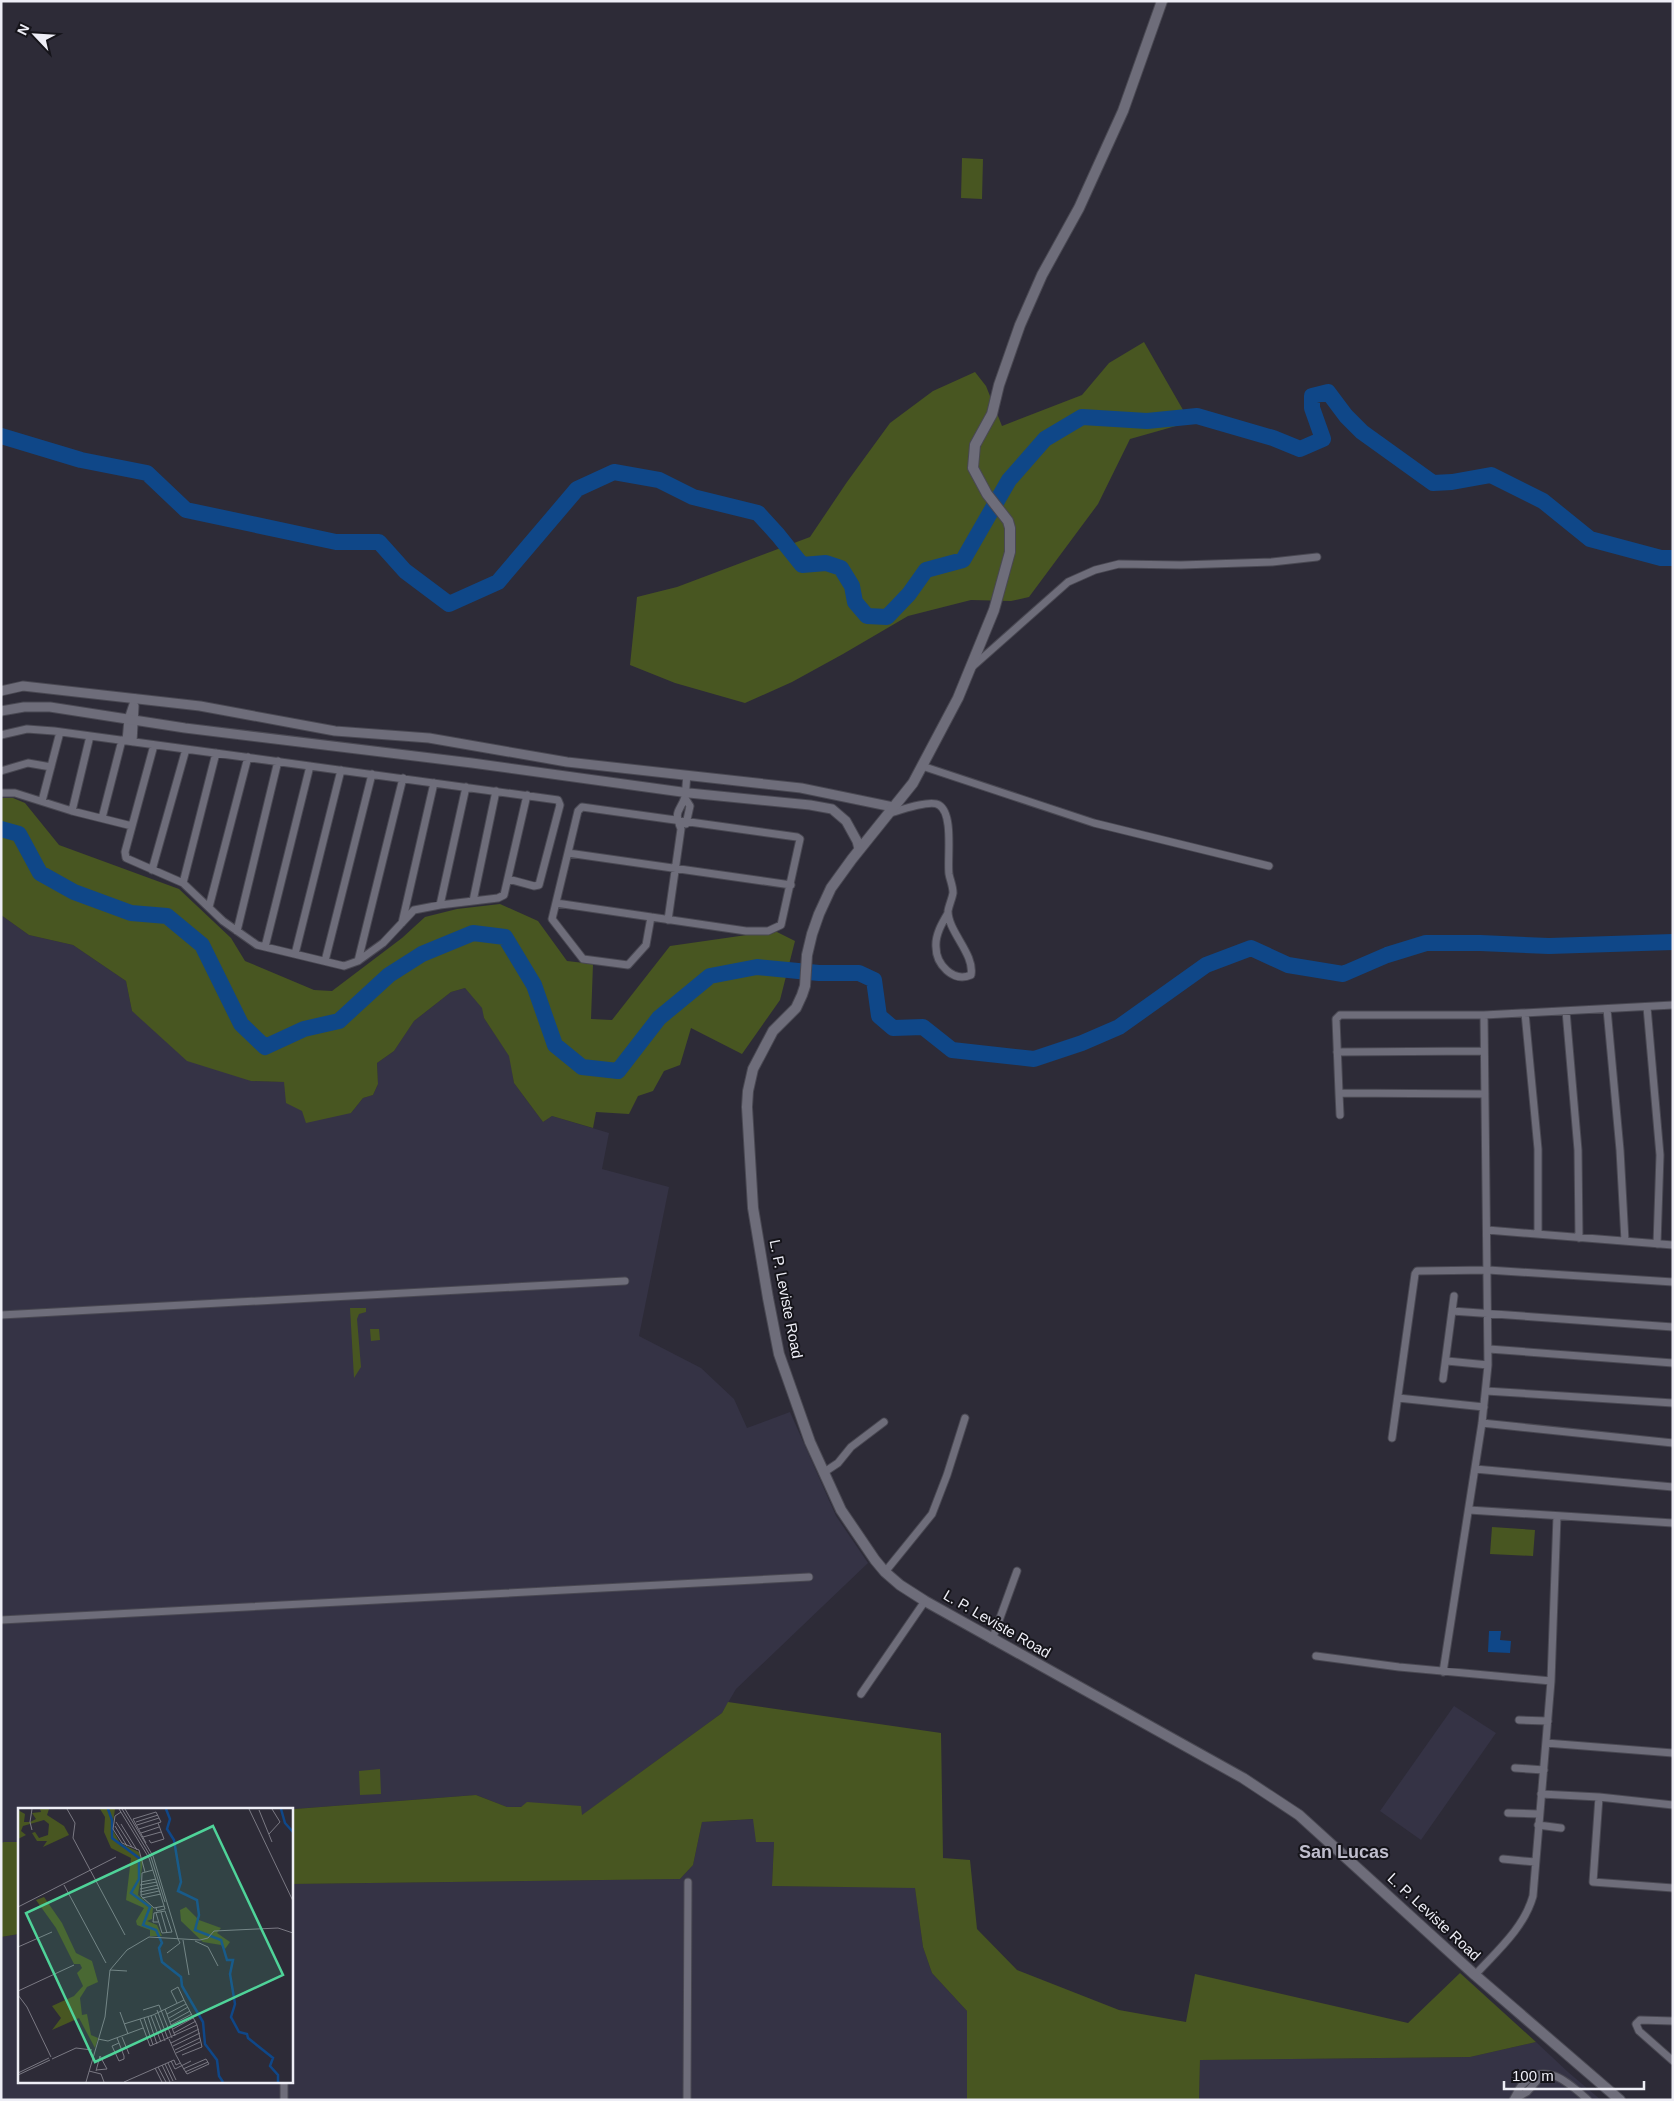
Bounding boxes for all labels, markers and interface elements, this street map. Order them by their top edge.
north arrow [10,10,60,60]
text: N [14,22,33,37]
street label: L. P. Leviste Road [767,1238,806,1360]
street label: L. P. Leviste Road [941,1586,1054,1661]
inset map [18,1808,292,2084]
district label: San Lucas [1299,1842,1389,1862]
street label: L. P. Leviste Road [1384,1869,1484,1964]
scale bar [1504,2058,1644,2090]
text: 100 m [1512,2067,1554,2084]

